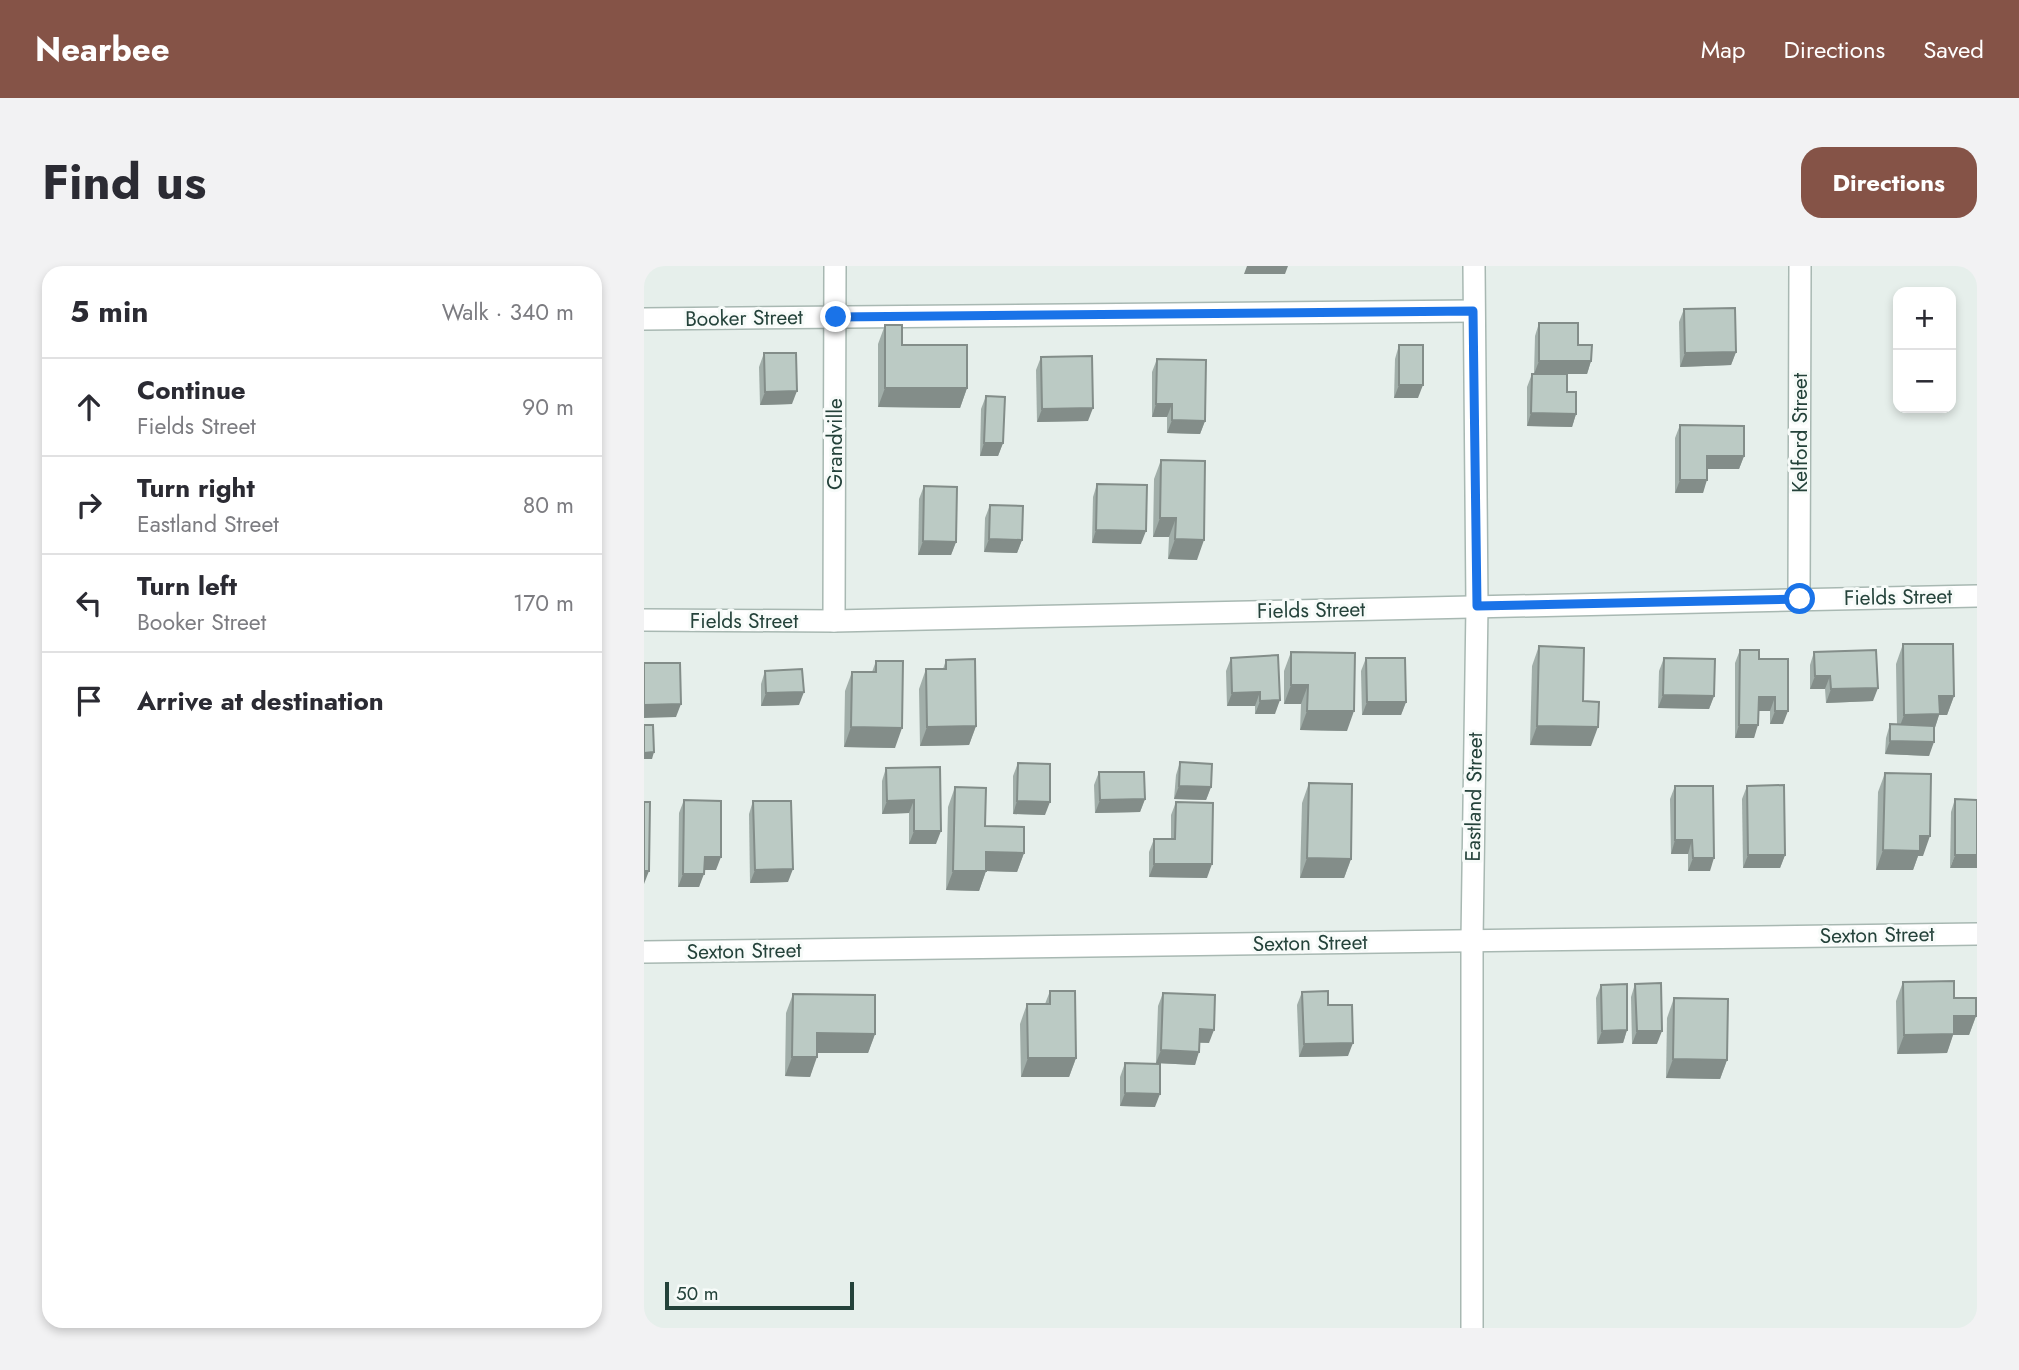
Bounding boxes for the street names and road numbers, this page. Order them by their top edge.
street label: Booker Street [685,302,803,334]
street label: Kelford Street [1785,373,1815,493]
street label: Grandville [820,398,850,490]
street label: Fields Street [1844,581,1952,613]
street label: Fields Street [1257,594,1365,626]
street label: Fields Street [690,606,798,636]
street label: Eastland Street [1458,732,1490,862]
street label: Sexton Street [1819,919,1935,951]
street label: Sexton Street [1252,927,1368,959]
street label: Sexton Street [686,935,802,967]

